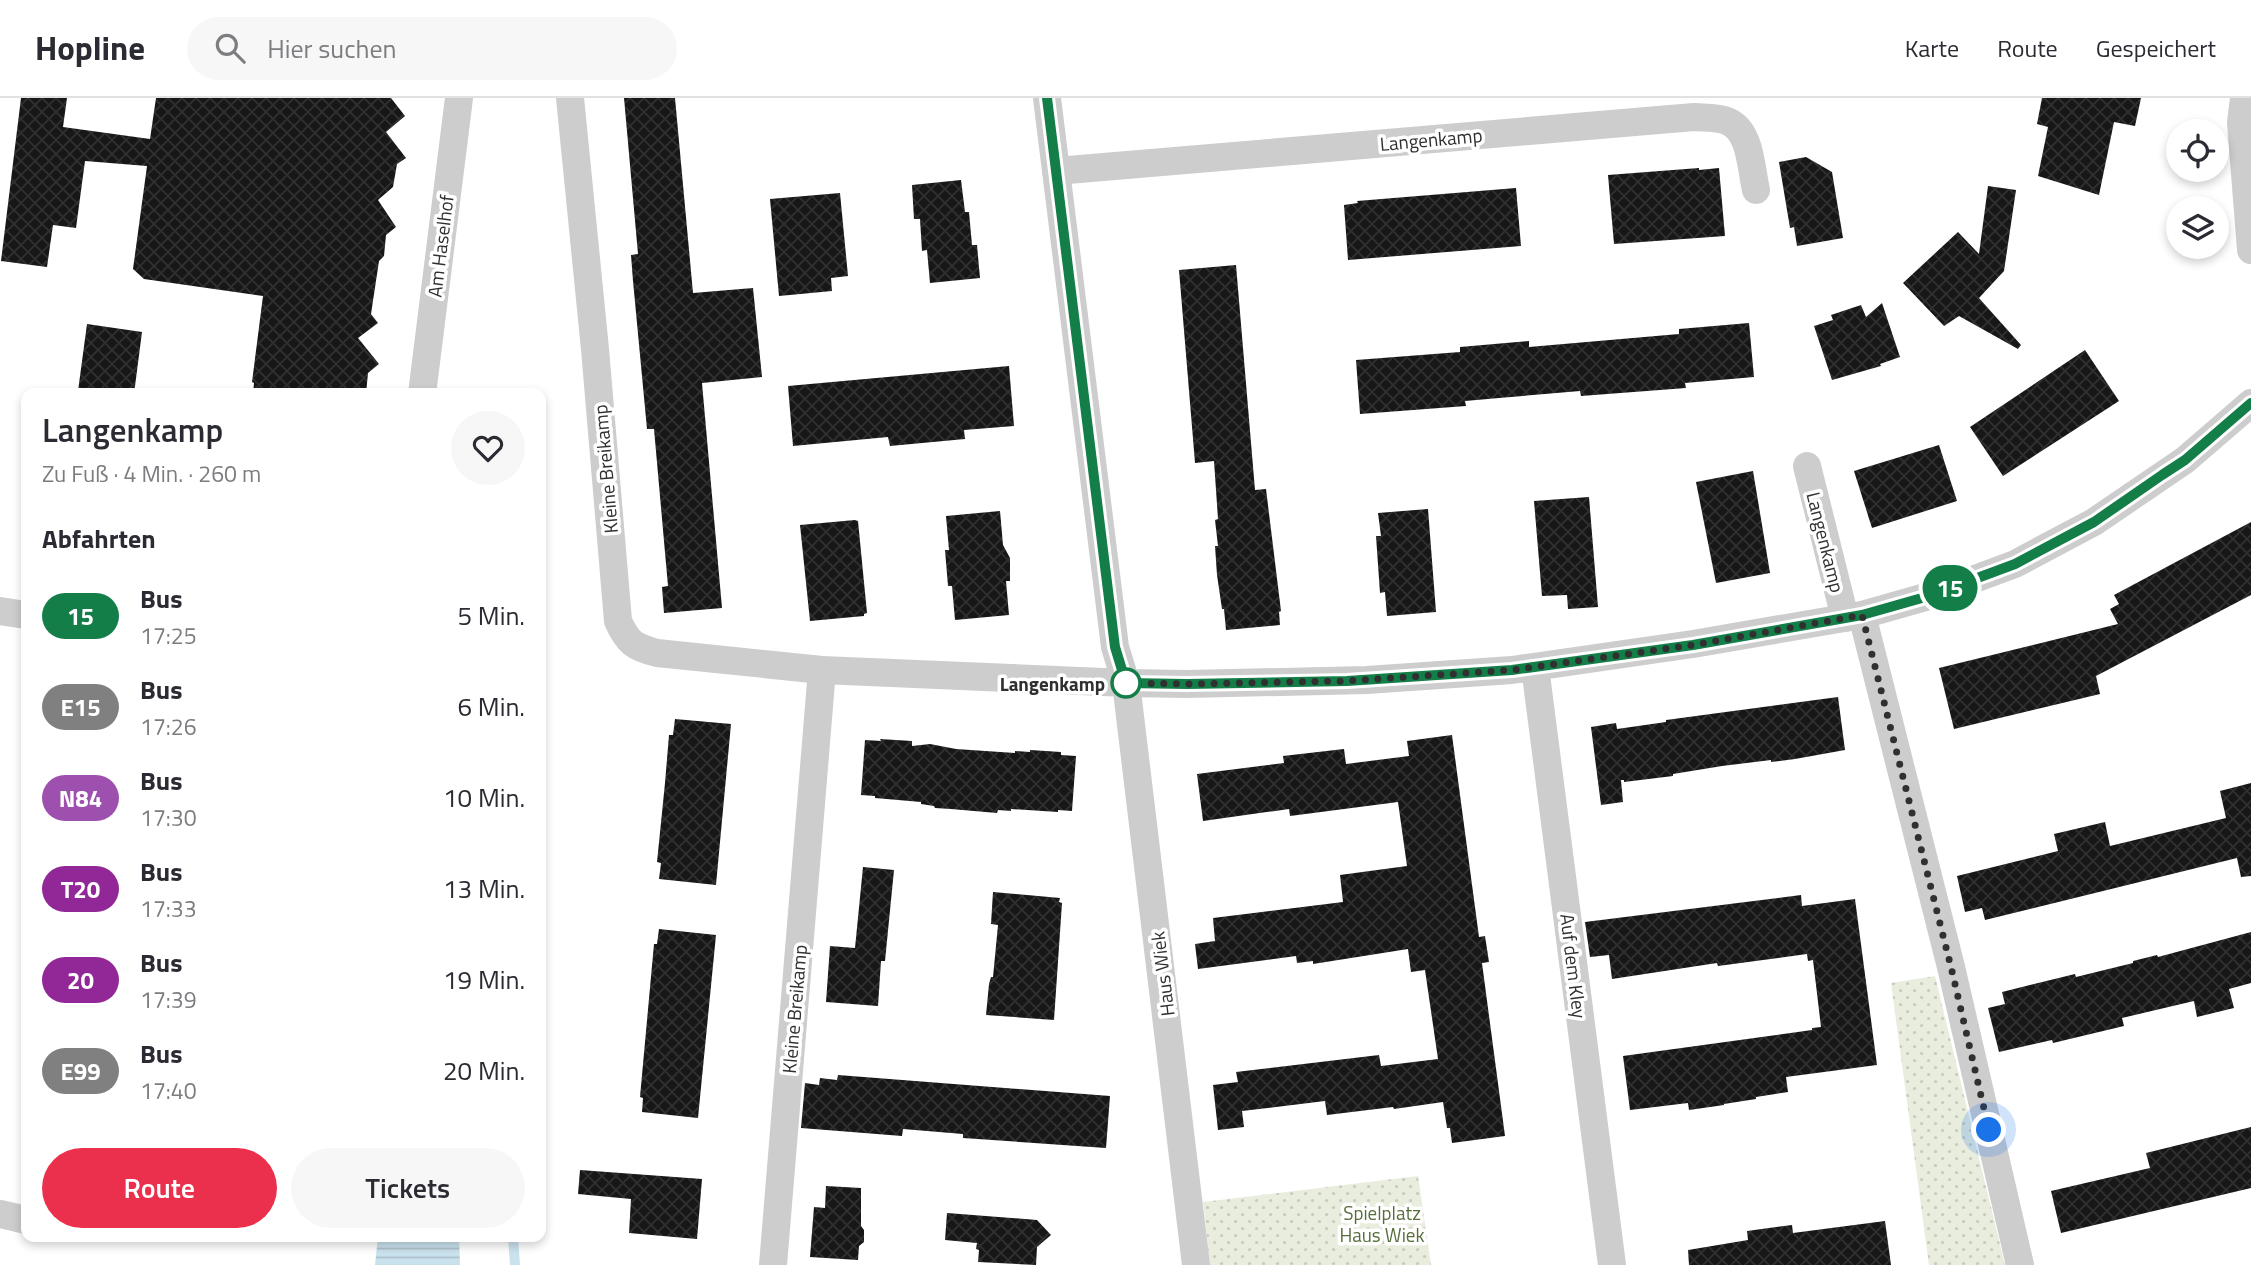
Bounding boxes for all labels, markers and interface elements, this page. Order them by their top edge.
search box [187,17,677,80]
text: Hopline [35,23,145,73]
icon: search [211,29,249,67]
text: Hier suchen [267,29,397,68]
text: Karte [1905,30,1959,66]
text: Route [1997,30,2058,66]
text: Gespeichert [2096,30,2216,66]
map controls [2166,119,2229,259]
button: locate [2166,119,2229,182]
street label: Langenkamp [1379,120,1483,158]
street label: Am Haselhof [419,192,461,299]
button: layers [2166,196,2229,259]
street label: Kleine Breikamp [585,403,625,535]
text: Langenkamp [42,405,223,455]
button: heart [451,411,525,485]
text: Zu Fuß · 4 Min. · 260 m [42,456,261,491]
street label: Langenkamp [1799,489,1853,595]
text: Abfahrten [42,519,156,558]
line badge: 15 [1918,565,1982,611]
text: 15 [1937,570,1963,606]
text: Bus [140,579,182,618]
text: 5 Min. [458,596,525,635]
text: 15 [67,598,94,634]
text: 17:25 [140,618,197,653]
marker: Langenkamp [1111,668,1141,698]
place label: Langenkamp [1000,669,1105,698]
text: Bus [140,670,182,709]
text: 6 Min. [458,687,525,726]
text: E15 [60,689,101,725]
text: 17:26 [140,709,197,744]
text: Bus [140,761,182,800]
text: 10 Min. [443,778,525,817]
text: N84 [59,780,102,816]
text: 17:30 [140,800,197,835]
text: Bus [140,852,182,891]
text: 13 Min. [443,869,525,908]
text: T20 [61,871,100,907]
text: 17:33 [140,891,197,926]
street label: Auf dem Kley [1553,912,1595,1020]
street label: Haus Wiek [1142,930,1182,1018]
text: Bus [140,943,182,982]
street label: Kleine Breikamp [774,943,814,1075]
text: 19 Min. [443,960,525,999]
text: 20 [67,962,94,998]
text: 17:39 [140,982,197,1017]
text: Bus [140,1034,182,1073]
text: 20 Min. [443,1051,525,1090]
text: E99 [60,1053,101,1089]
text: 17:40 [140,1073,197,1108]
your location [1971,1112,2006,1147]
button: Route [42,1148,277,1228]
button: Tickets [291,1148,525,1228]
park label: Spielplatz Haus Wiek [1339,1198,1425,1249]

